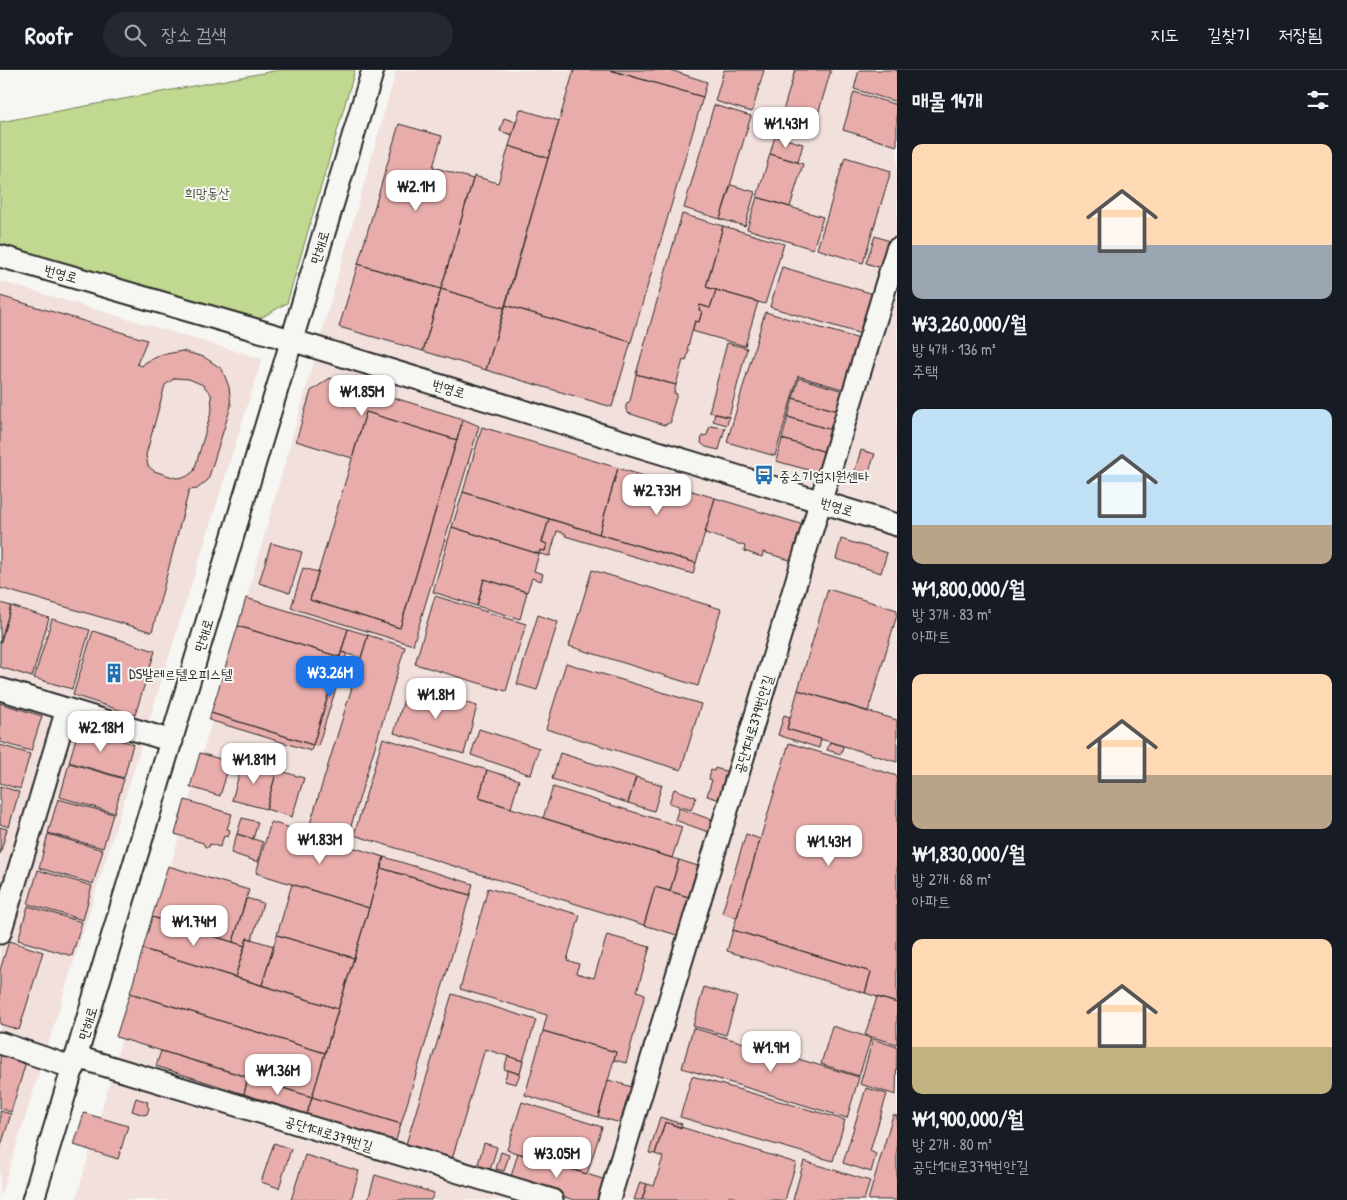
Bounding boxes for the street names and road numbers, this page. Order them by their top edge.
street label: 만해로 [305,228,333,266]
street label: 번영로 [42,259,80,287]
street label: 번영로 [430,374,468,402]
street label: 번영로 [818,492,856,520]
street label: 만해로 [189,616,217,654]
street label: 공단1대로379번안길 [729,672,777,776]
street label: 만해로 [73,1004,101,1042]
street label: 공단1대로379번길 [283,1111,376,1156]

